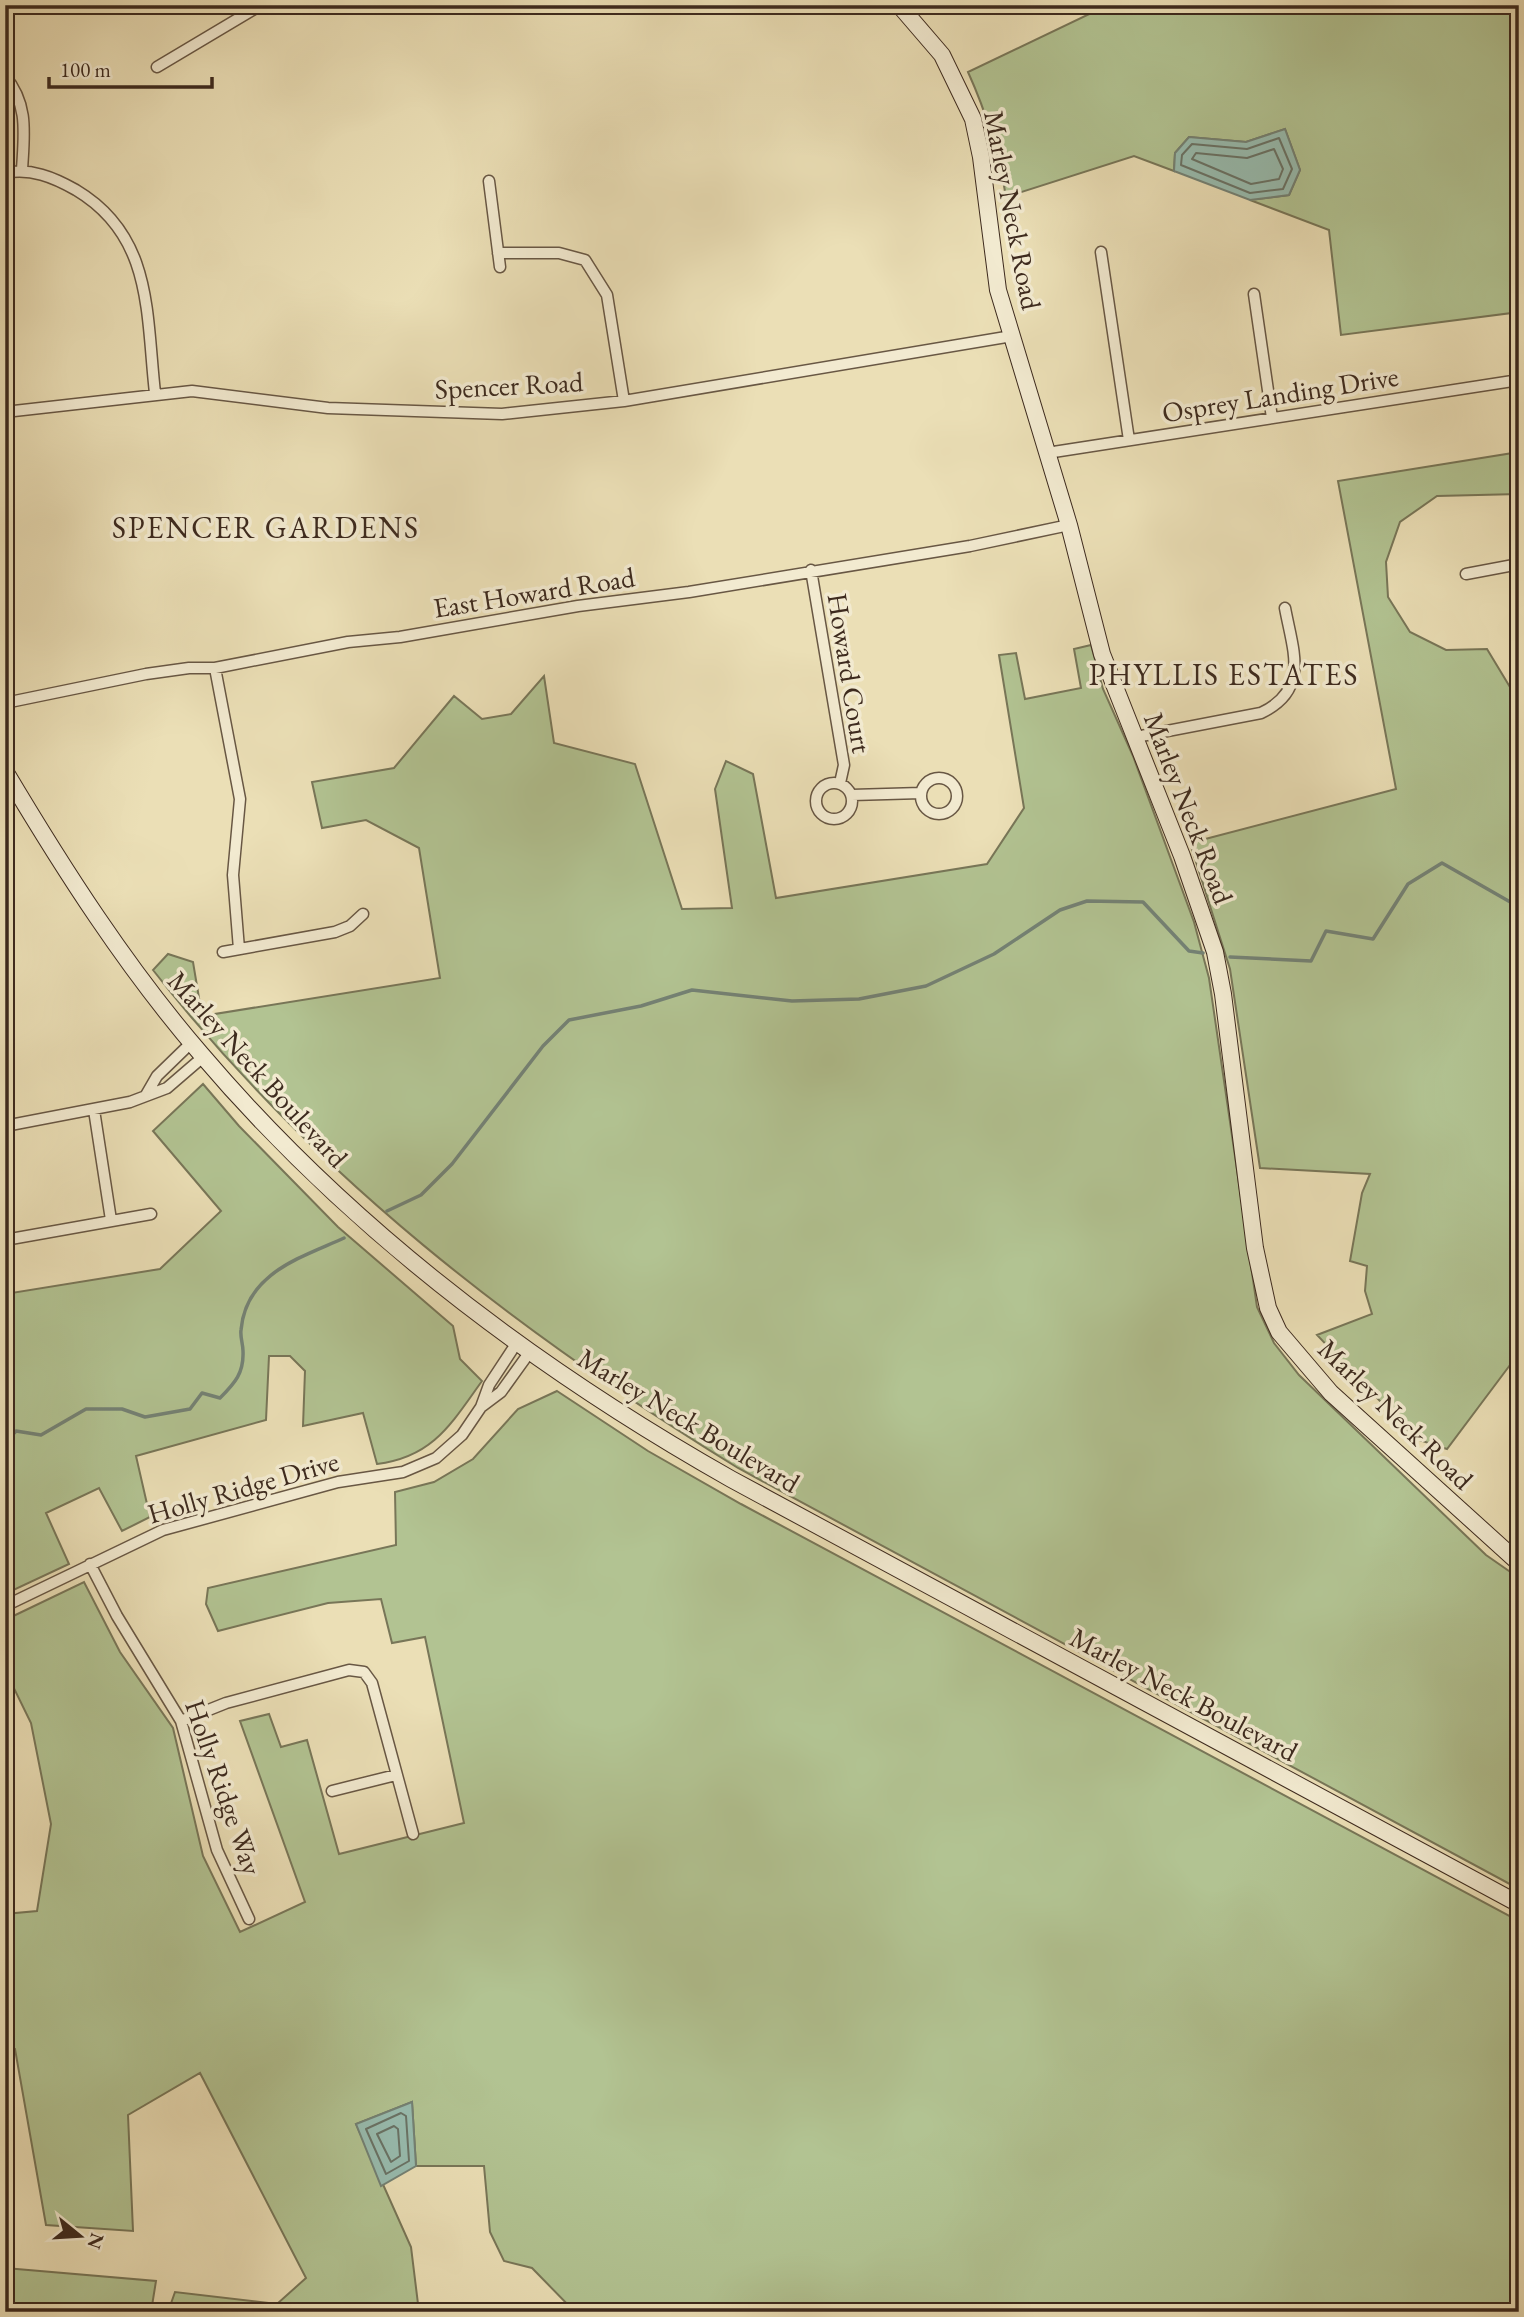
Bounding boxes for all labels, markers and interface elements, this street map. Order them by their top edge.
scale bar [49,46,212,90]
text: 100 m [60,56,111,83]
street label: Marley Neck Road [976,107,1050,314]
street label: Osprey Landing Drive [1159,358,1401,430]
street label: Spencer Road [434,363,585,407]
district label: SPENCER GARDENS [112,508,420,547]
street label: East Howard Road [431,558,638,626]
street label: Howard Court [820,590,880,756]
district label: PHYLLIS ESTATES [1089,655,1359,694]
street label: Marley Neck Road [1136,707,1242,910]
street label: Marley Neck Boulevard [160,963,357,1176]
street label: Marley Neck Road [1311,1331,1482,1498]
street label: Marley Neck Boulevard [571,1339,807,1501]
street label: Holly Ridge Drive [143,1443,343,1531]
street label: Marley Neck Boulevard [1064,1619,1305,1770]
street label: Holly Ridge Way [177,1695,271,1880]
north arrow [46,2202,116,2272]
text: N [81,2230,110,2253]

